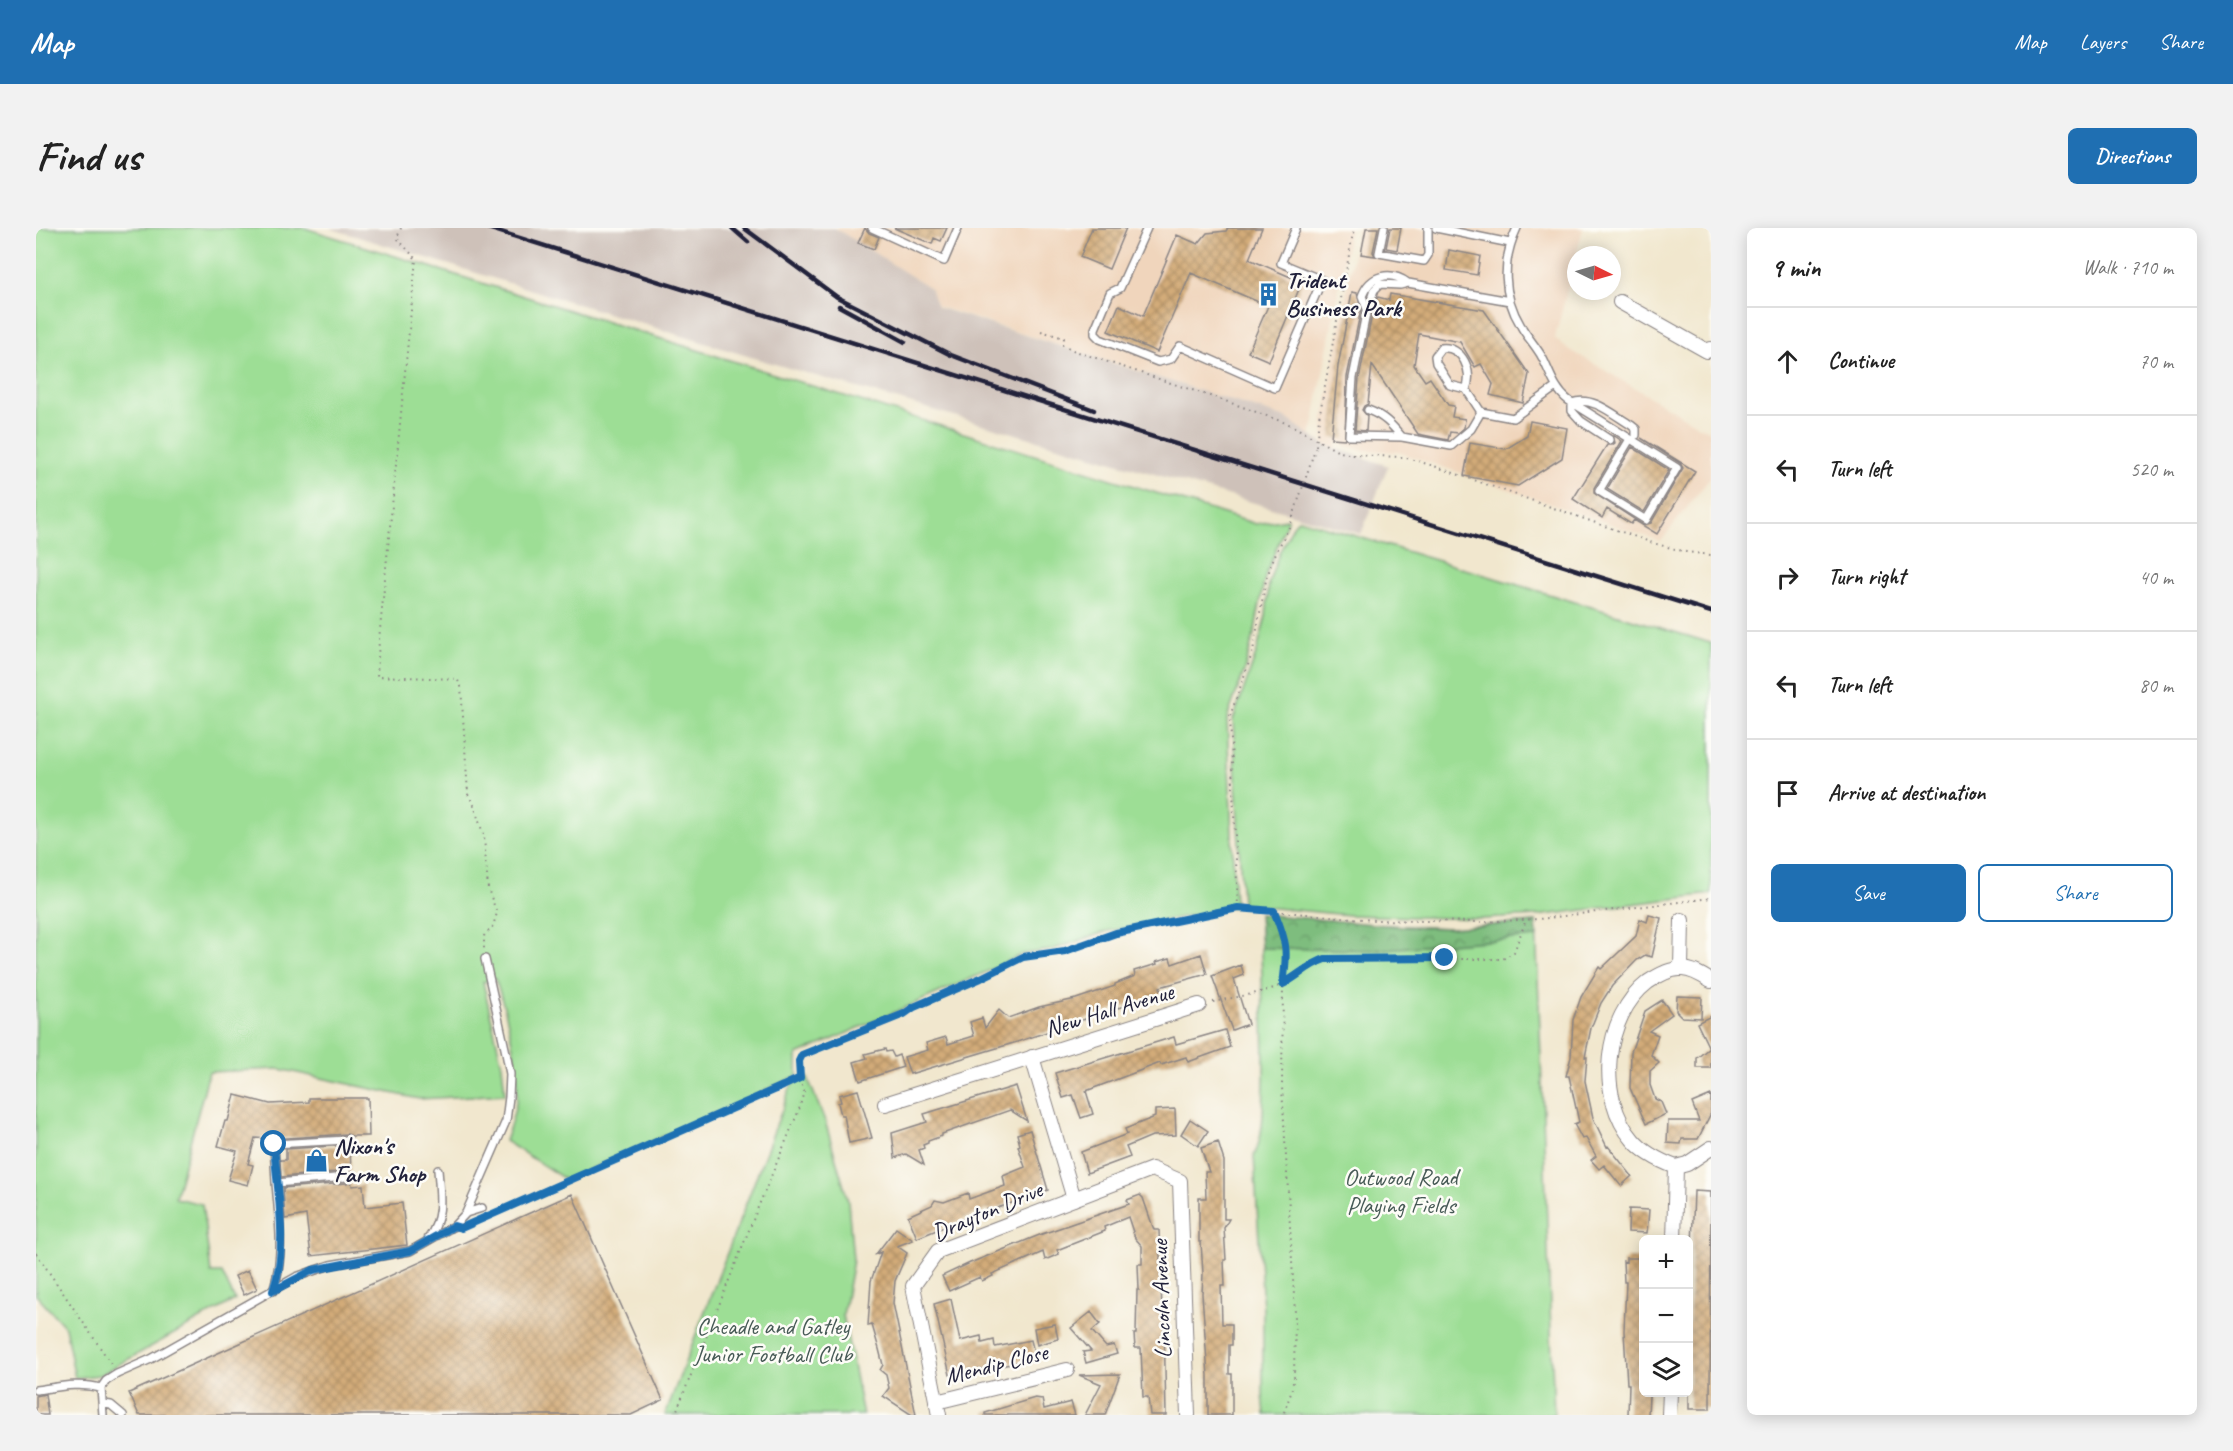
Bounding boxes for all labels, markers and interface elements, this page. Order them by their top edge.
text: Map [30,25,73,60]
text: Map [2014,29,2047,55]
text: Layers [2080,29,2126,55]
text: Share [2159,29,2203,55]
button: Directions [2068,128,2197,184]
text: Find us [36,130,141,183]
north arrow [1567,246,1621,300]
text: 9 min [1771,251,1821,284]
text: Walk · 710 m [2083,255,2173,280]
place label: Trident Business Park [1286,265,1403,323]
building icon: Trident Business Park [1255,281,1281,307]
icon: ahead [1771,345,1804,378]
text: Continue [1828,347,1894,375]
text: 70 m [2139,349,2173,374]
icon: left [1771,453,1804,486]
text: Turn left [1828,455,1892,483]
text: 520 m [2130,457,2173,482]
icon: right [1771,561,1804,594]
text: Turn right [1828,563,1905,591]
text: 40 m [2139,565,2173,590]
icon: left [1771,669,1804,702]
text: Turn left [1828,671,1892,699]
text: 80 m [2139,673,2173,698]
icon: arrive [1771,777,1804,810]
text: Arrive at destination [1828,779,1985,807]
button: Save [1771,864,1966,922]
button: Share [1978,864,2173,922]
route end [1431,944,1457,970]
street label: New Hall Avenue [1041,976,1179,1044]
route start [260,1130,286,1156]
place label: Nixon's Farm Shop [334,1131,427,1189]
shop icon: Nixon's Farm Shop [303,1147,329,1173]
park label: Outwood Road Playing Fields [1344,1162,1461,1220]
street label: Drayton Drive [927,1173,1049,1248]
map controls [1639,1235,1693,1397]
button: + [1639,1235,1693,1289]
street label: Lincoln Avenue [1144,1237,1178,1359]
button: − [1639,1289,1693,1343]
park label: Cheadle and Gatley Junior Football Club [693,1311,854,1369]
street label: Mendip Close [942,1336,1053,1391]
button: layers [1639,1343,1693,1397]

